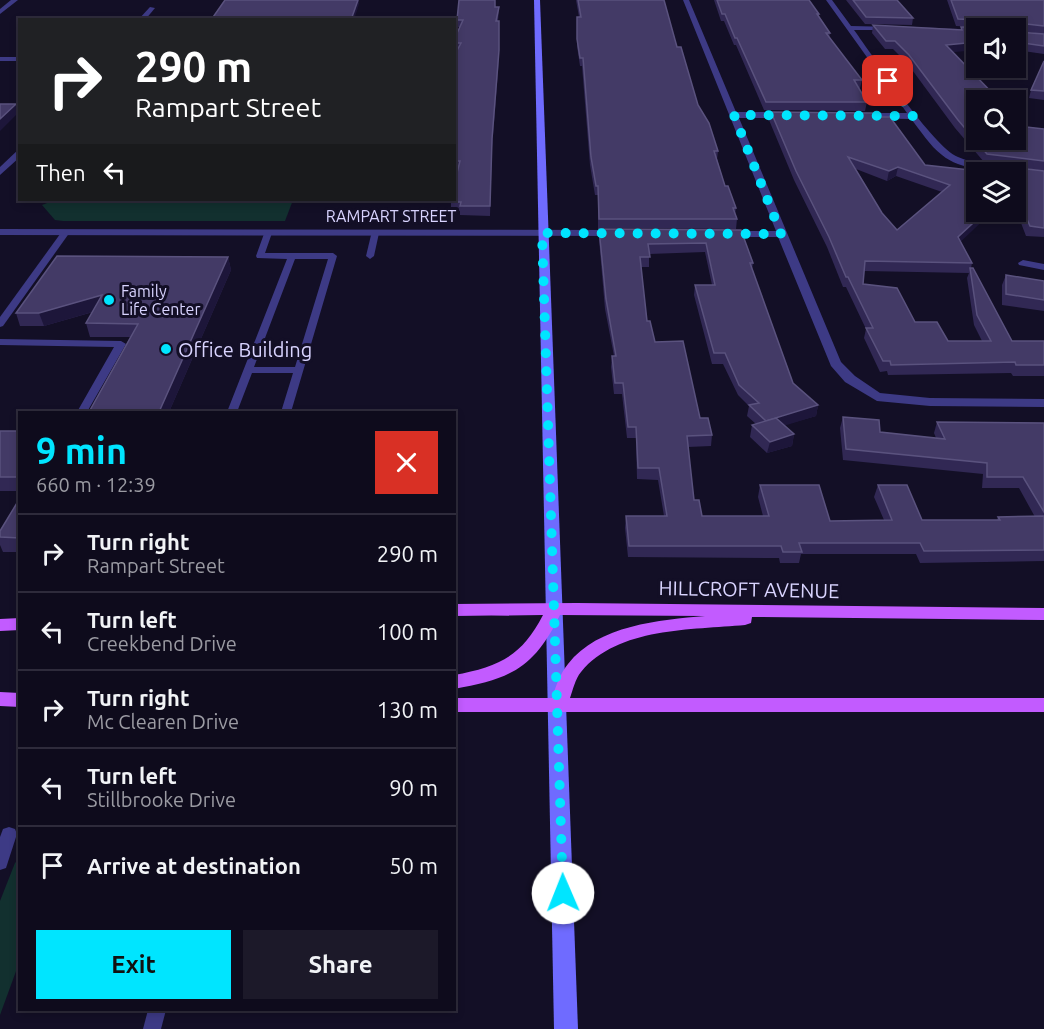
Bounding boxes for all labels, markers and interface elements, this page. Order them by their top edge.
map controls [966,18,1026,222]
button: sound [966,18,1026,78]
icon: right [36,42,114,120]
text: 290 m [135,43,252,90]
pin [862,55,913,106]
icon: arrive [871,64,904,97]
button: search [966,90,1026,150]
text: Rampart Street [135,92,321,122]
icon: left [98,156,131,189]
text: Then [36,160,86,185]
button: layers [966,162,1026,222]
street label: RAMPART STREET [326,207,456,225]
place label: Family Life Center [121,282,201,318]
marker: Family Life Center [102,293,116,307]
place label: Office Building [178,338,312,361]
marker: Office Building [159,342,173,356]
text: 9 min [36,430,127,471]
button: close [375,431,438,494]
text: 660 m · 12:39 [36,473,156,496]
text: Turn right [87,529,189,554]
icon: right [36,537,69,570]
text: 290 m [377,541,438,566]
text: Rampart Street [87,554,225,577]
street label: HILLCROFT AVENUE [659,576,839,602]
text: Turn left [87,607,177,632]
icon: left [36,615,69,648]
text: 100 m [377,619,438,644]
text: Creekbend Drive [87,632,237,655]
text: Turn right [87,685,189,710]
icon: right [36,693,69,726]
text: 130 m [377,697,438,722]
text: Mc Clearen Drive [87,710,239,733]
text: Turn left [87,763,177,788]
icon: left [36,771,69,804]
text: 90 m [389,775,438,800]
text: Stillbrooke Drive [87,788,236,811]
icon: arrive [36,849,69,882]
text: Arrive at destination [87,853,301,878]
text: 50 m [389,853,438,878]
position arrow [531,861,595,925]
button: Exit [36,930,231,999]
button: Share [243,930,438,999]

